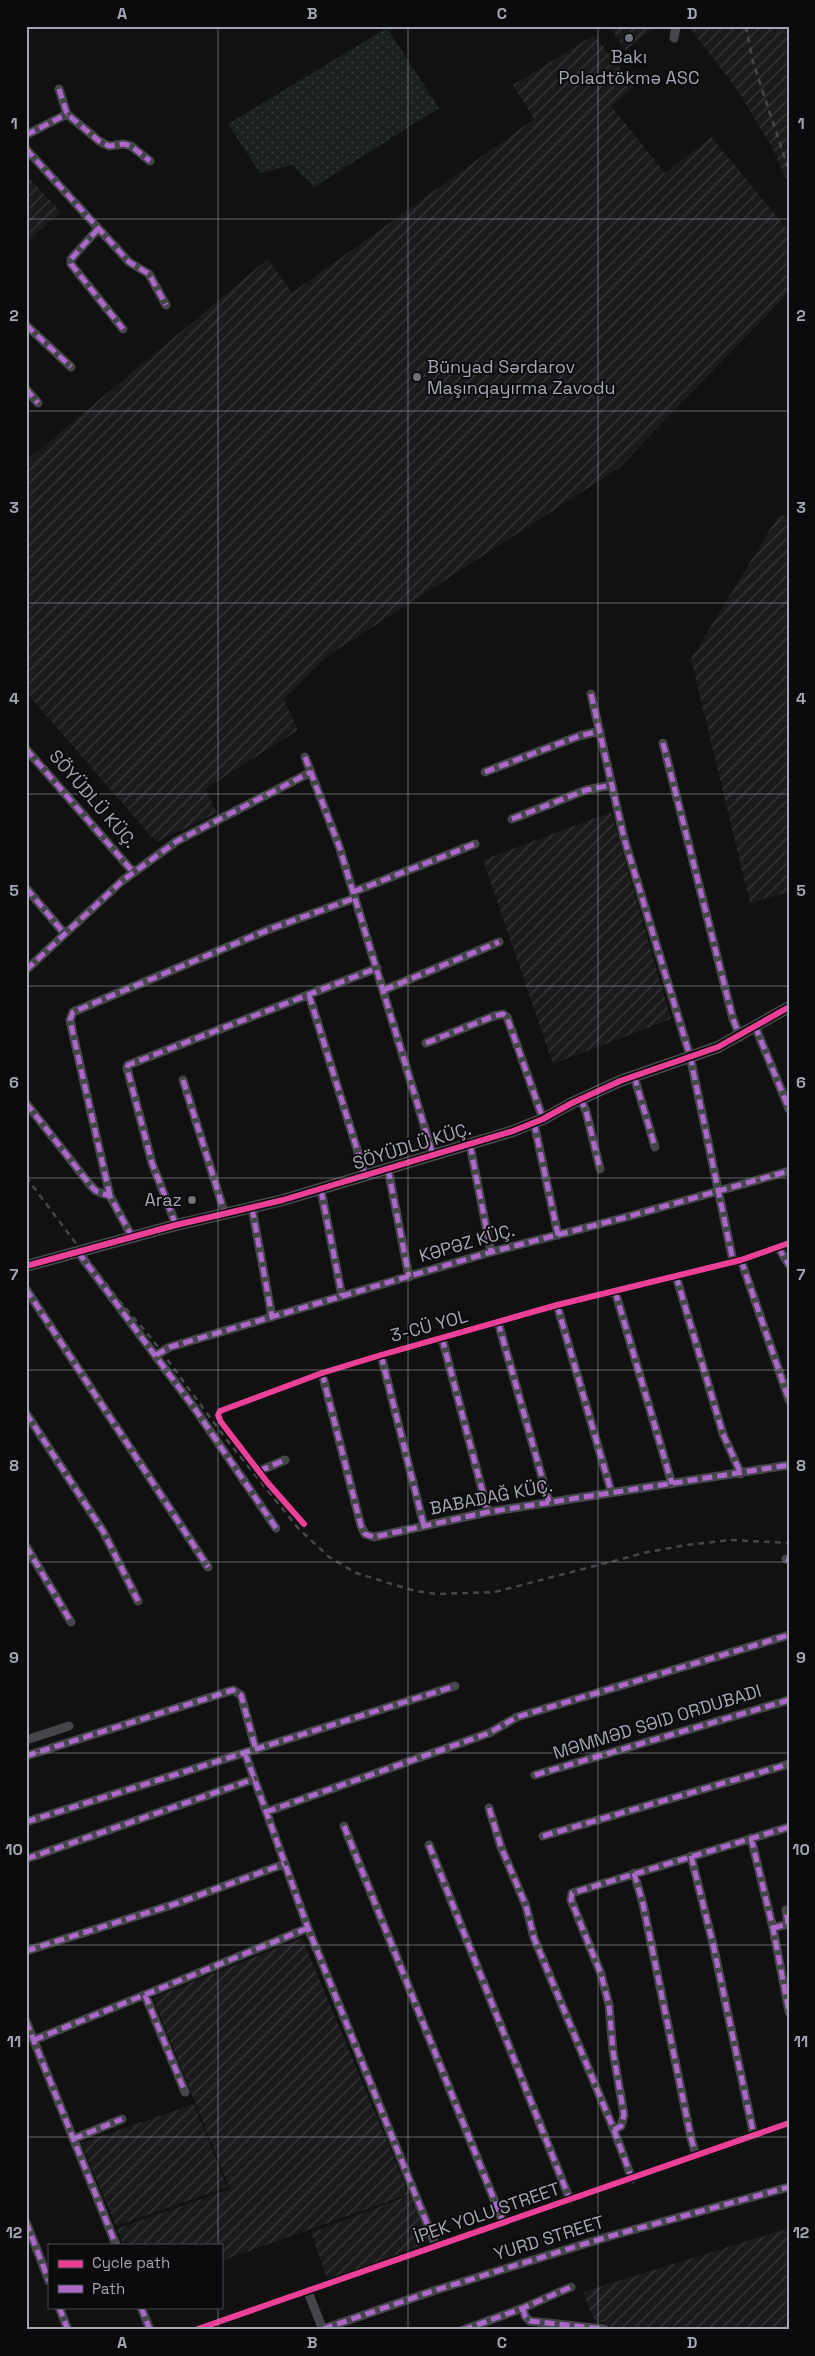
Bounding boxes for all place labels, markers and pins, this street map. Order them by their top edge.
marker: Bakı Poladtökmə ASC [623,32,635,44]
place label: Bakı Poladtökmə ASC [559,45,699,89]
place label: Bünyad Sərdarov Maşınqayırma Zavodu [427,355,616,399]
marker: Bünyad Sərdarov Maşınqayırma Zavodu [411,371,423,383]
place label: Araz [144,1188,182,1211]
marker: Araz [186,1194,198,1206]

